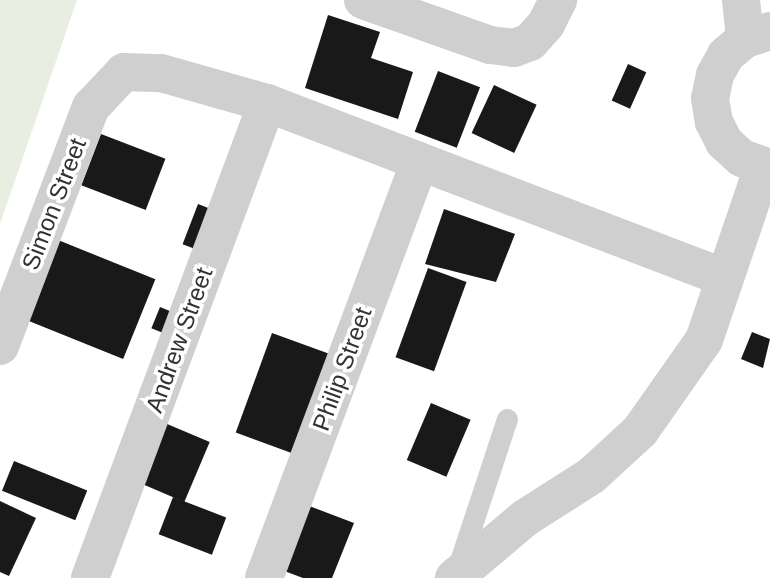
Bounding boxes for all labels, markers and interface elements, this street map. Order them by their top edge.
street label: Simon Street [16,134,92,274]
street label: Andrew Street [139,264,219,416]
street label: Philip Street [306,303,378,435]

